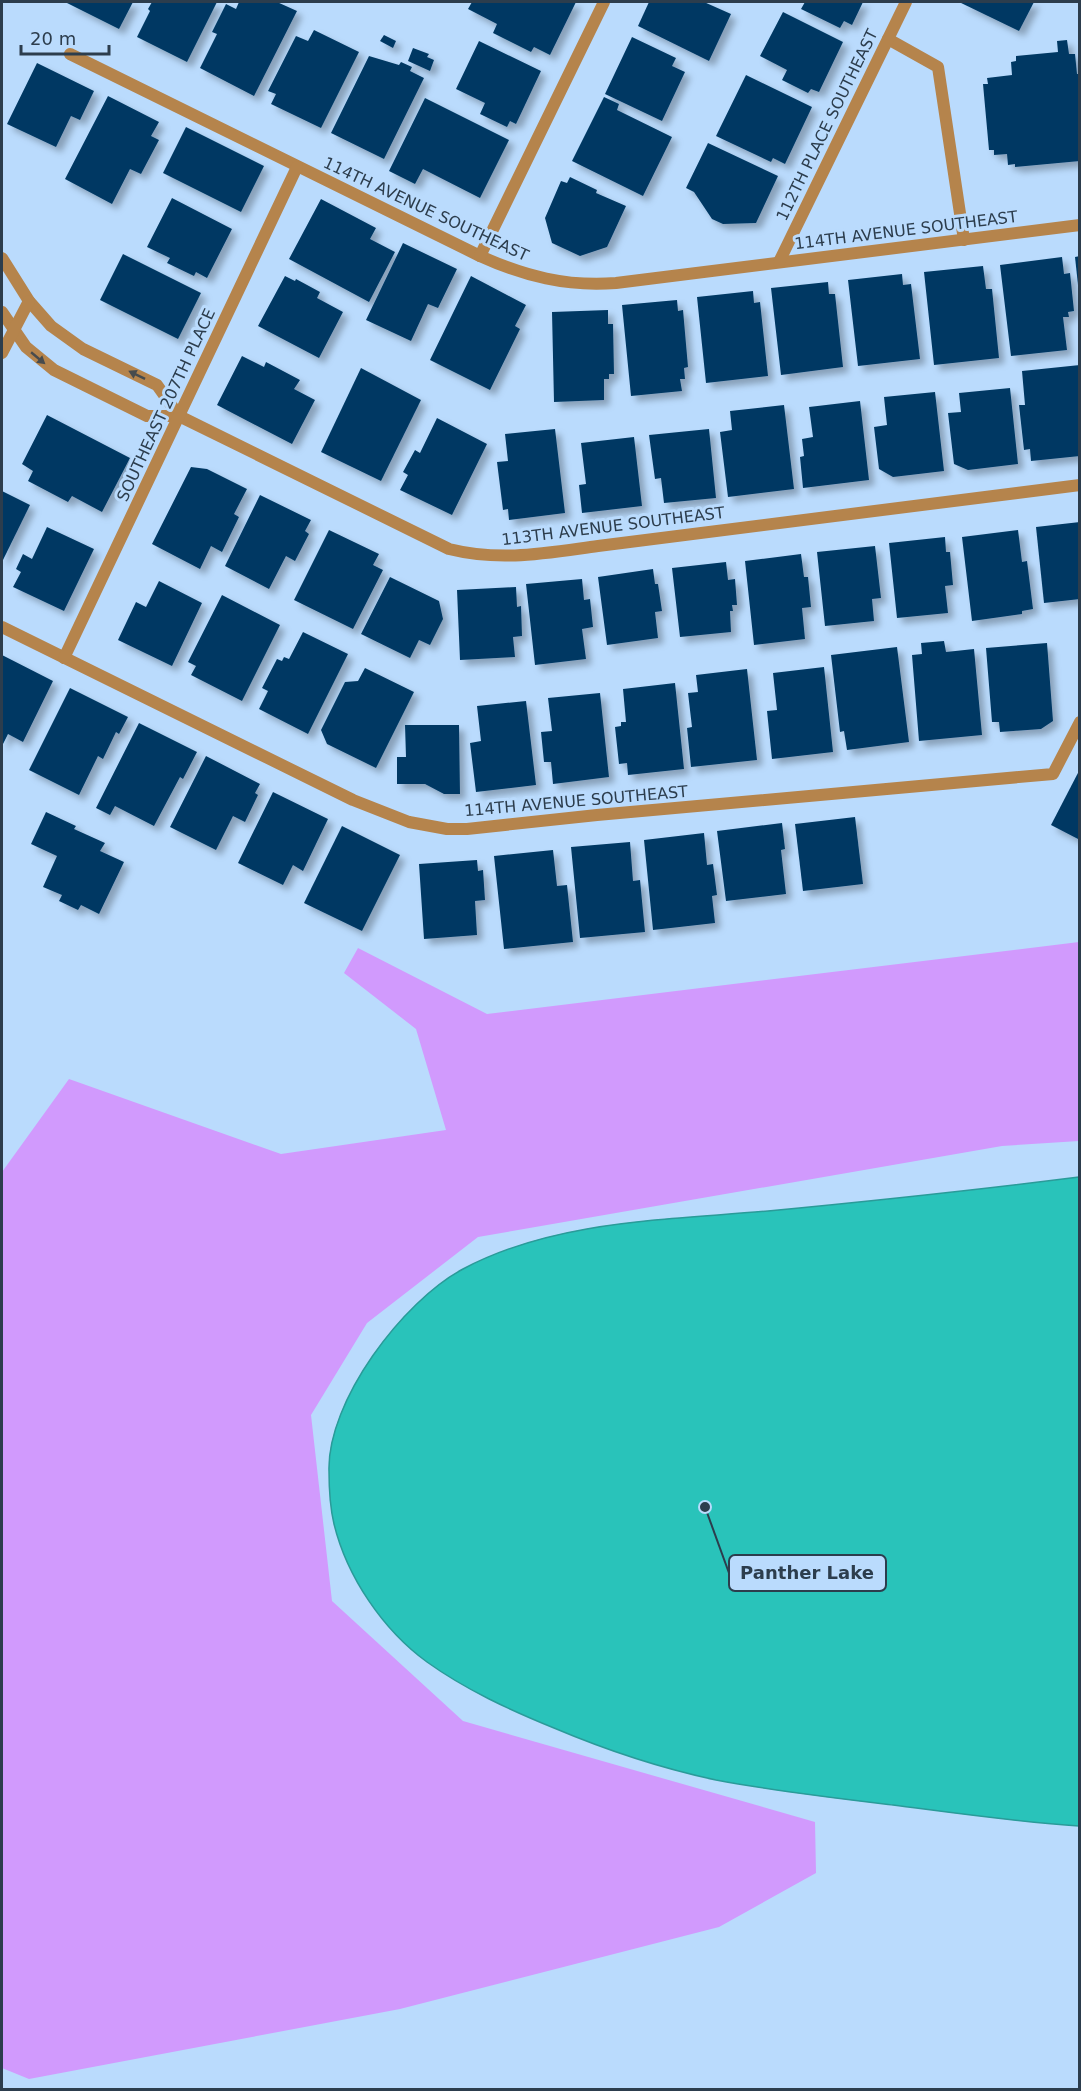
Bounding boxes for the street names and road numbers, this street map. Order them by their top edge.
street label: 112TH PLACE SOUTHEAST [772,26,882,224]
street label: 114TH AVENUE SOUTHEAST [320,153,532,265]
street label: 114TH AVENUE SOUTHEAST [793,207,1019,253]
street label: SOUTHEAST 207TH PLACE [113,306,219,504]
street label: 113TH AVENUE SOUTHEAST [500,503,726,549]
street label: 114TH AVENUE SOUTHEAST [463,782,689,820]

